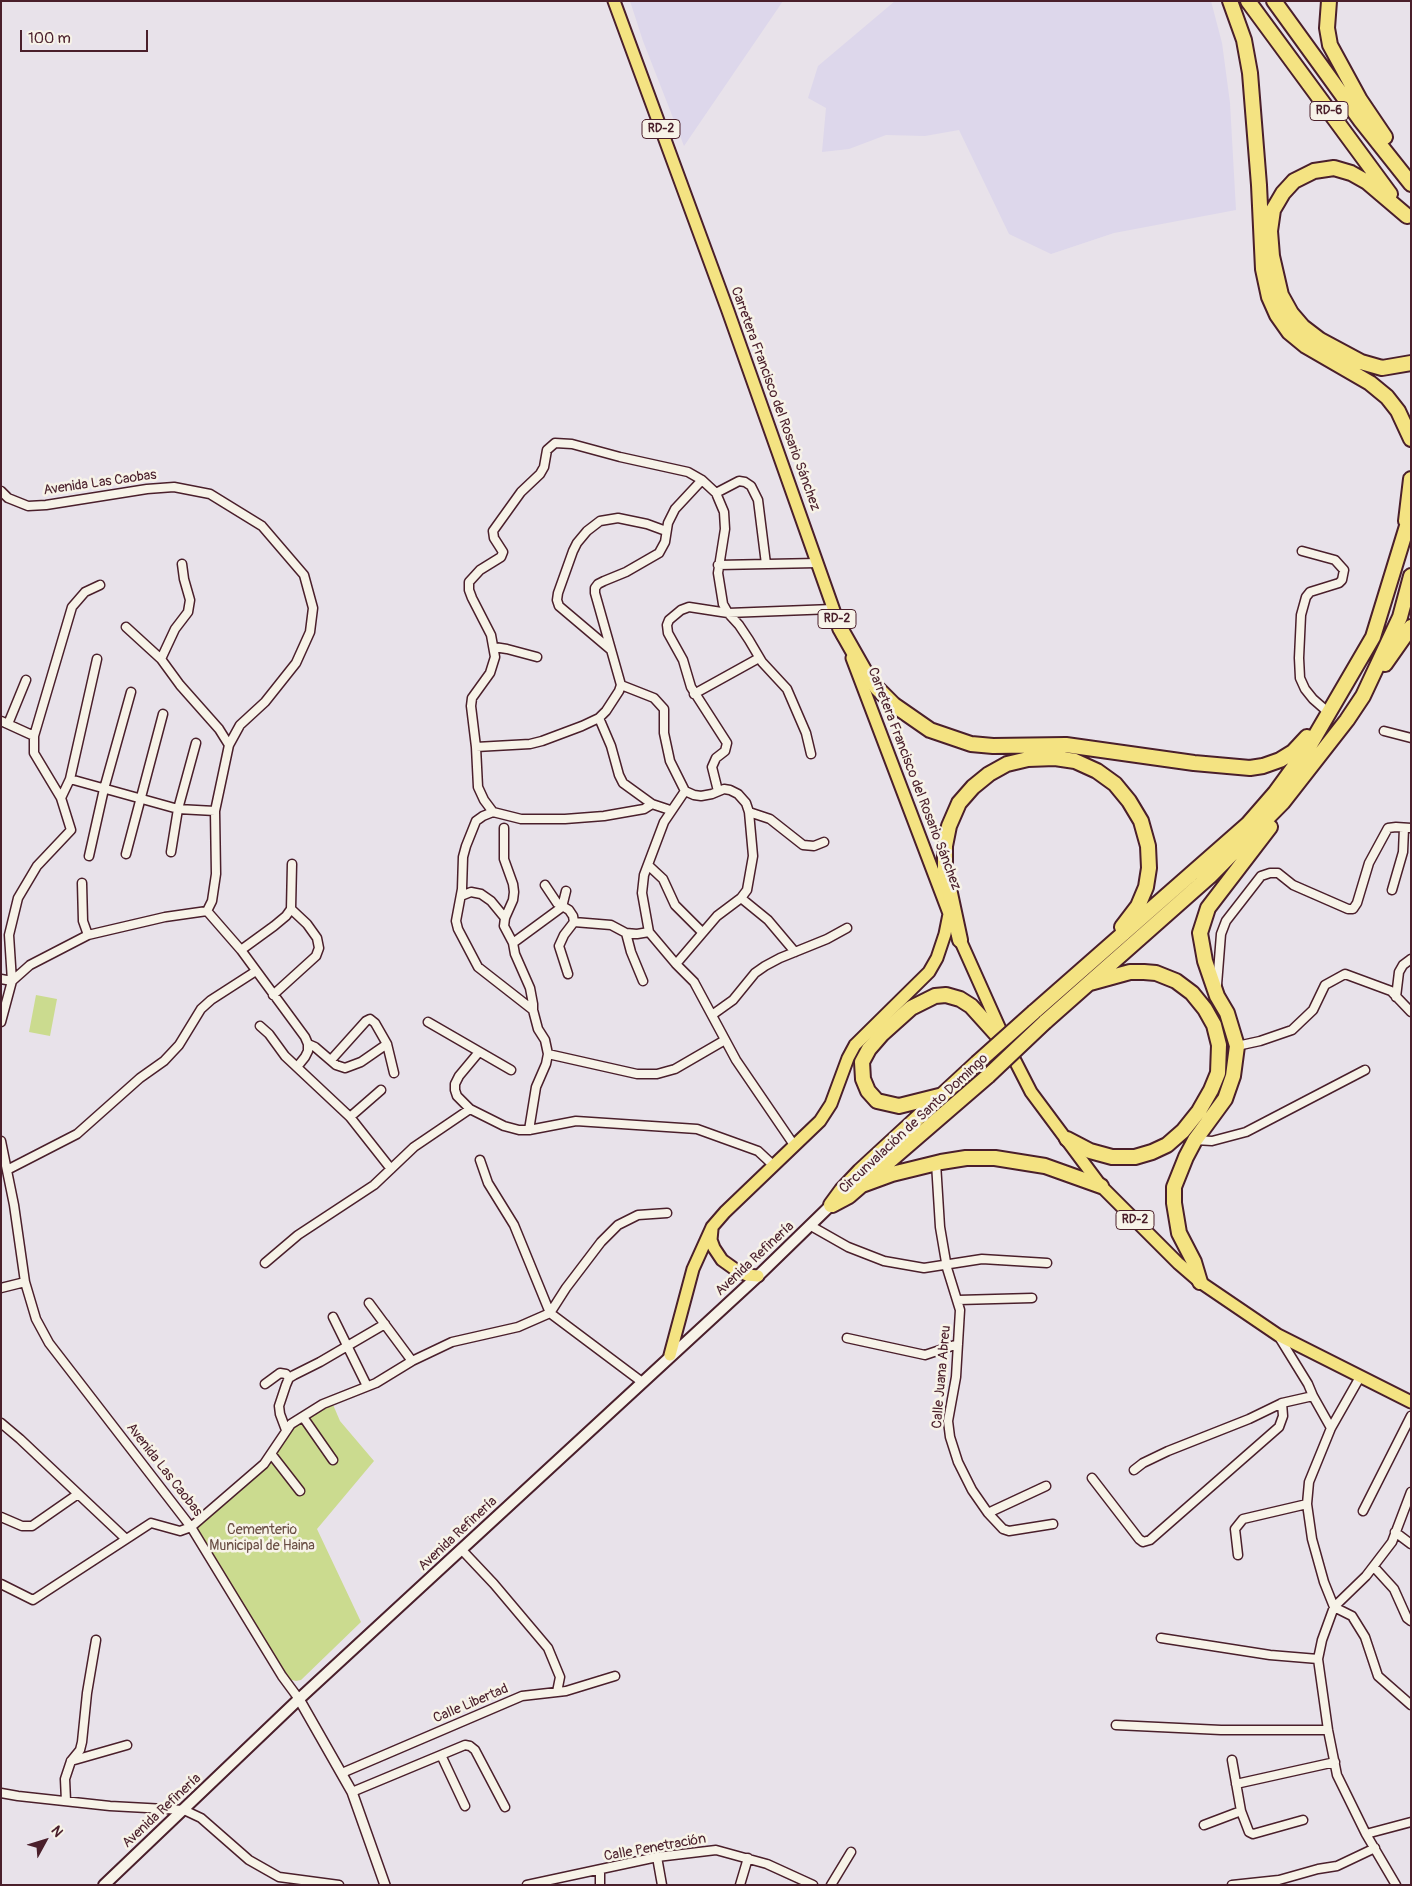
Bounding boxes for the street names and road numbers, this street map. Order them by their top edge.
road number: RD-6 [1310,102,1348,120]
road number: RD-2 [642,120,680,138]
street label: Carretera Francisco del Rosario Sánchez [727,285,823,513]
street label: Avenida Las Caobas [42,467,158,499]
road number: RD-2 [818,610,856,628]
street label: Carretera Francisco del Rosario Sánchez [864,665,964,893]
street label: Circunvalación de Santo Domingo [836,1051,992,1197]
road number: RD-2 [1116,1210,1154,1230]
street label: Avenida Refinería [712,1218,798,1300]
street label: Calle Juana Abreu [929,1325,955,1429]
street label: Avenida Las Caobas [122,1420,206,1520]
street label: Avenida Refinería [415,1493,501,1575]
street label: Calle Libertad [431,1681,511,1727]
street label: Avenida Refinería [119,1770,205,1852]
street label: Calle Penetración [603,1831,707,1865]

